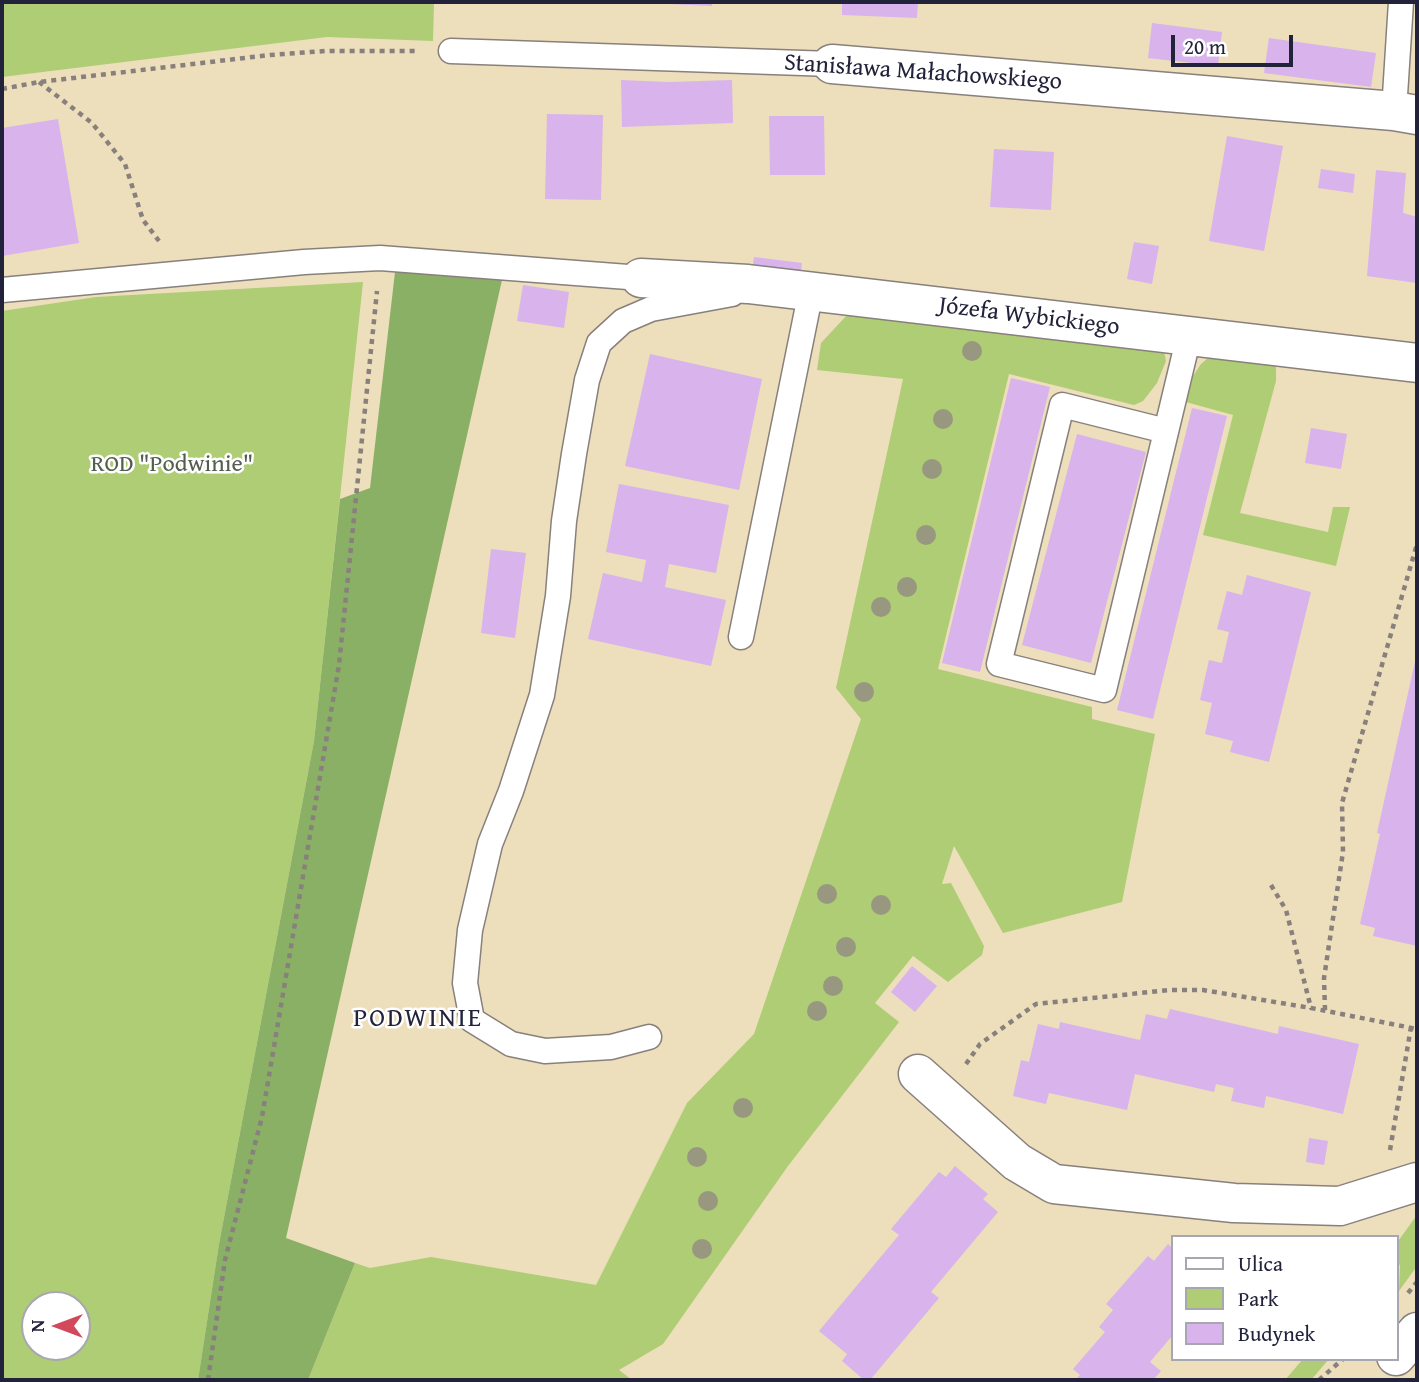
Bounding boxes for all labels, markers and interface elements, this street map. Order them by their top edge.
scale bar [1174,21,1296,65]
text: 20 m [1184,31,1226,62]
street label: Stanisława Małachowskiego [783,49,1063,97]
street label: Józefa Wybickiego [937,292,1121,342]
park label: ROD "Podwinie" [91,451,253,479]
district label: PODWINIE [354,1003,482,1035]
legend [1170,1235,1398,1361]
text: Ulica [1238,1248,1283,1279]
text: Park [1238,1283,1279,1314]
north arrow [21,1291,91,1361]
text: Budynek [1238,1318,1315,1349]
text: N [23,1320,51,1332]

